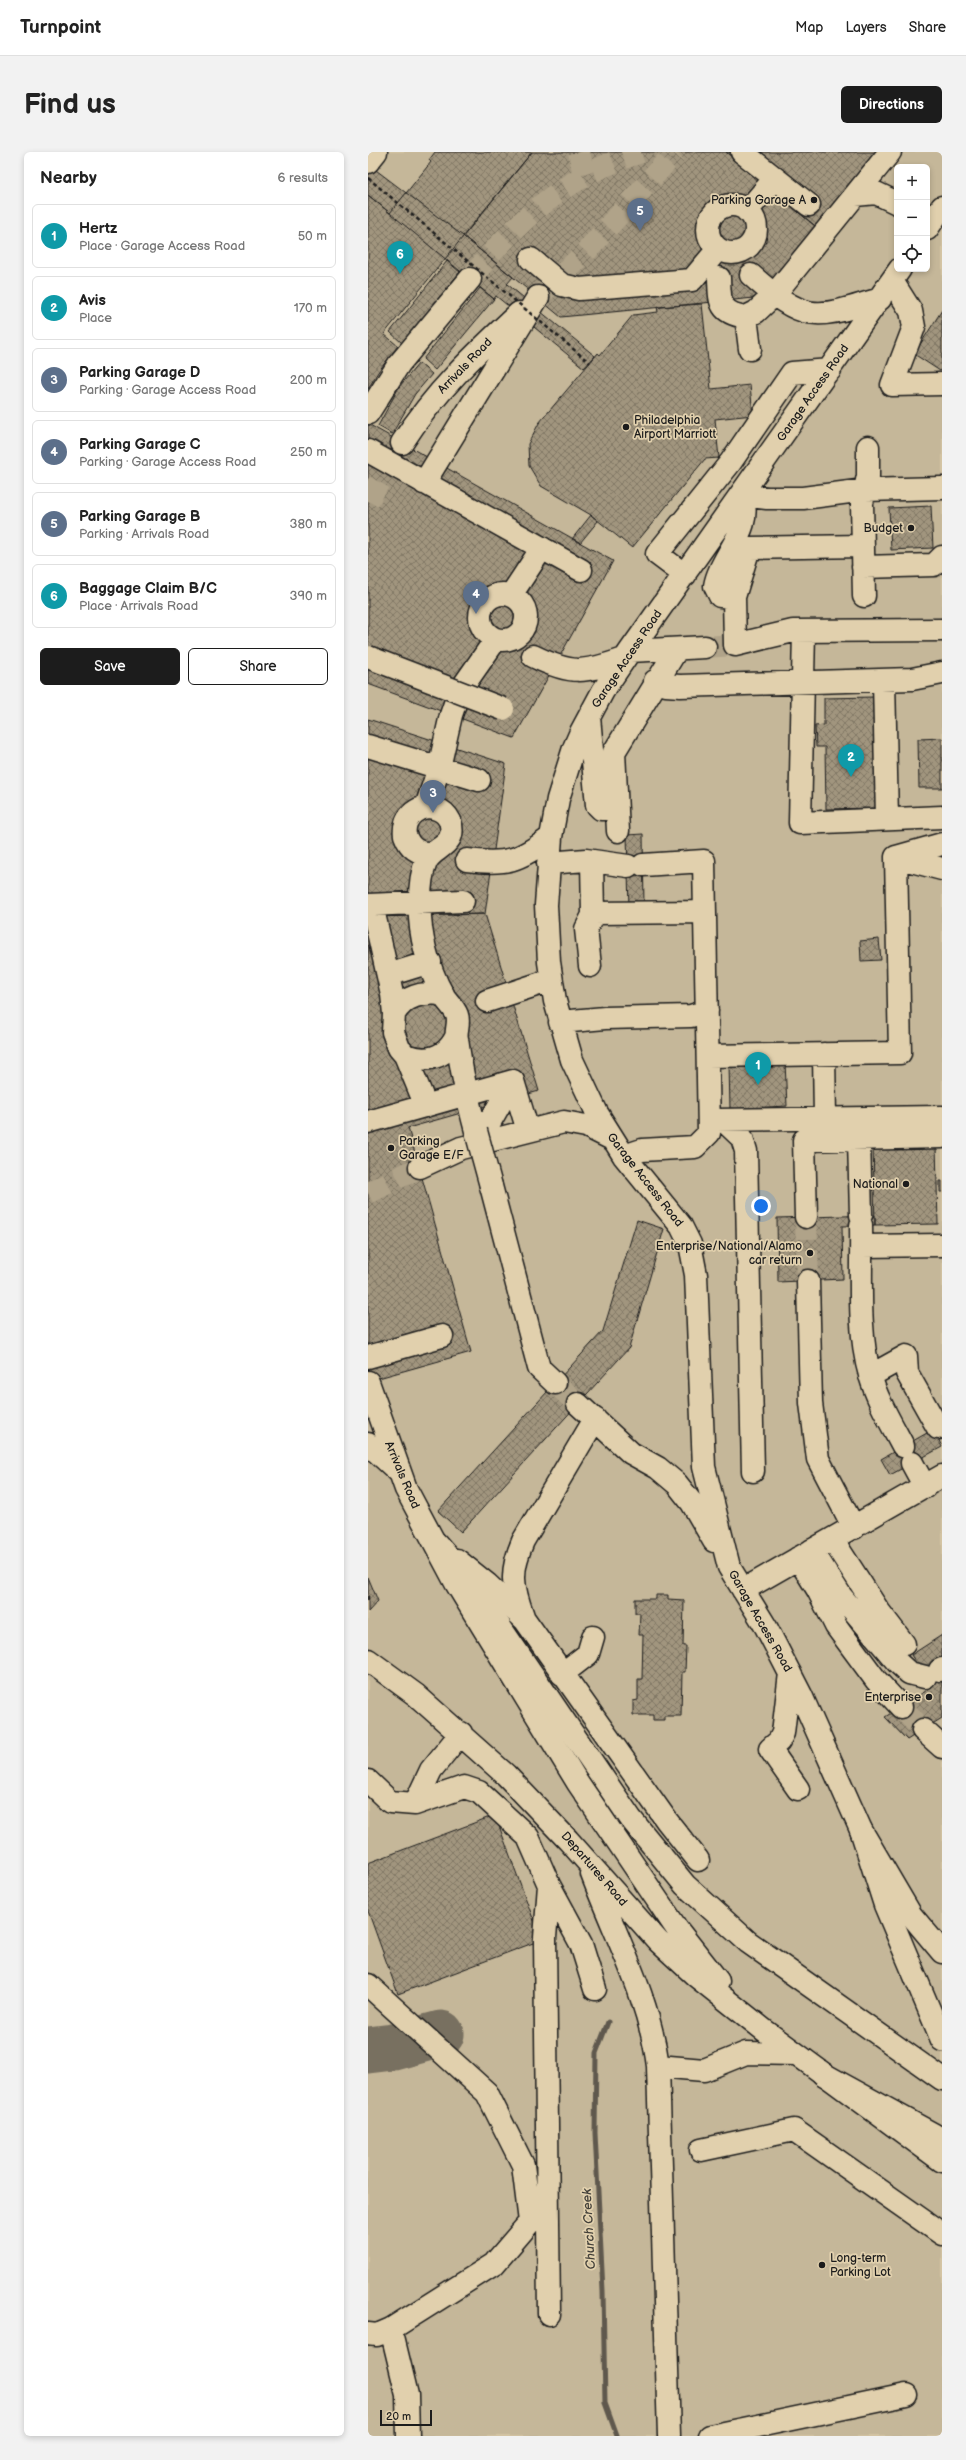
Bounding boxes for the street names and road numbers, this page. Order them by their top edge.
street label: Arrivals Road [435,335,495,397]
street label: Garage Access Road [774,341,852,444]
street label: Garage Access Road [589,607,665,711]
street label: Garage Access Road [604,1130,686,1230]
street label: Arrivals Road [381,1439,423,1511]
street label: Garage Access Road [725,1567,795,1675]
street label: Departures Road [558,1829,630,1909]

